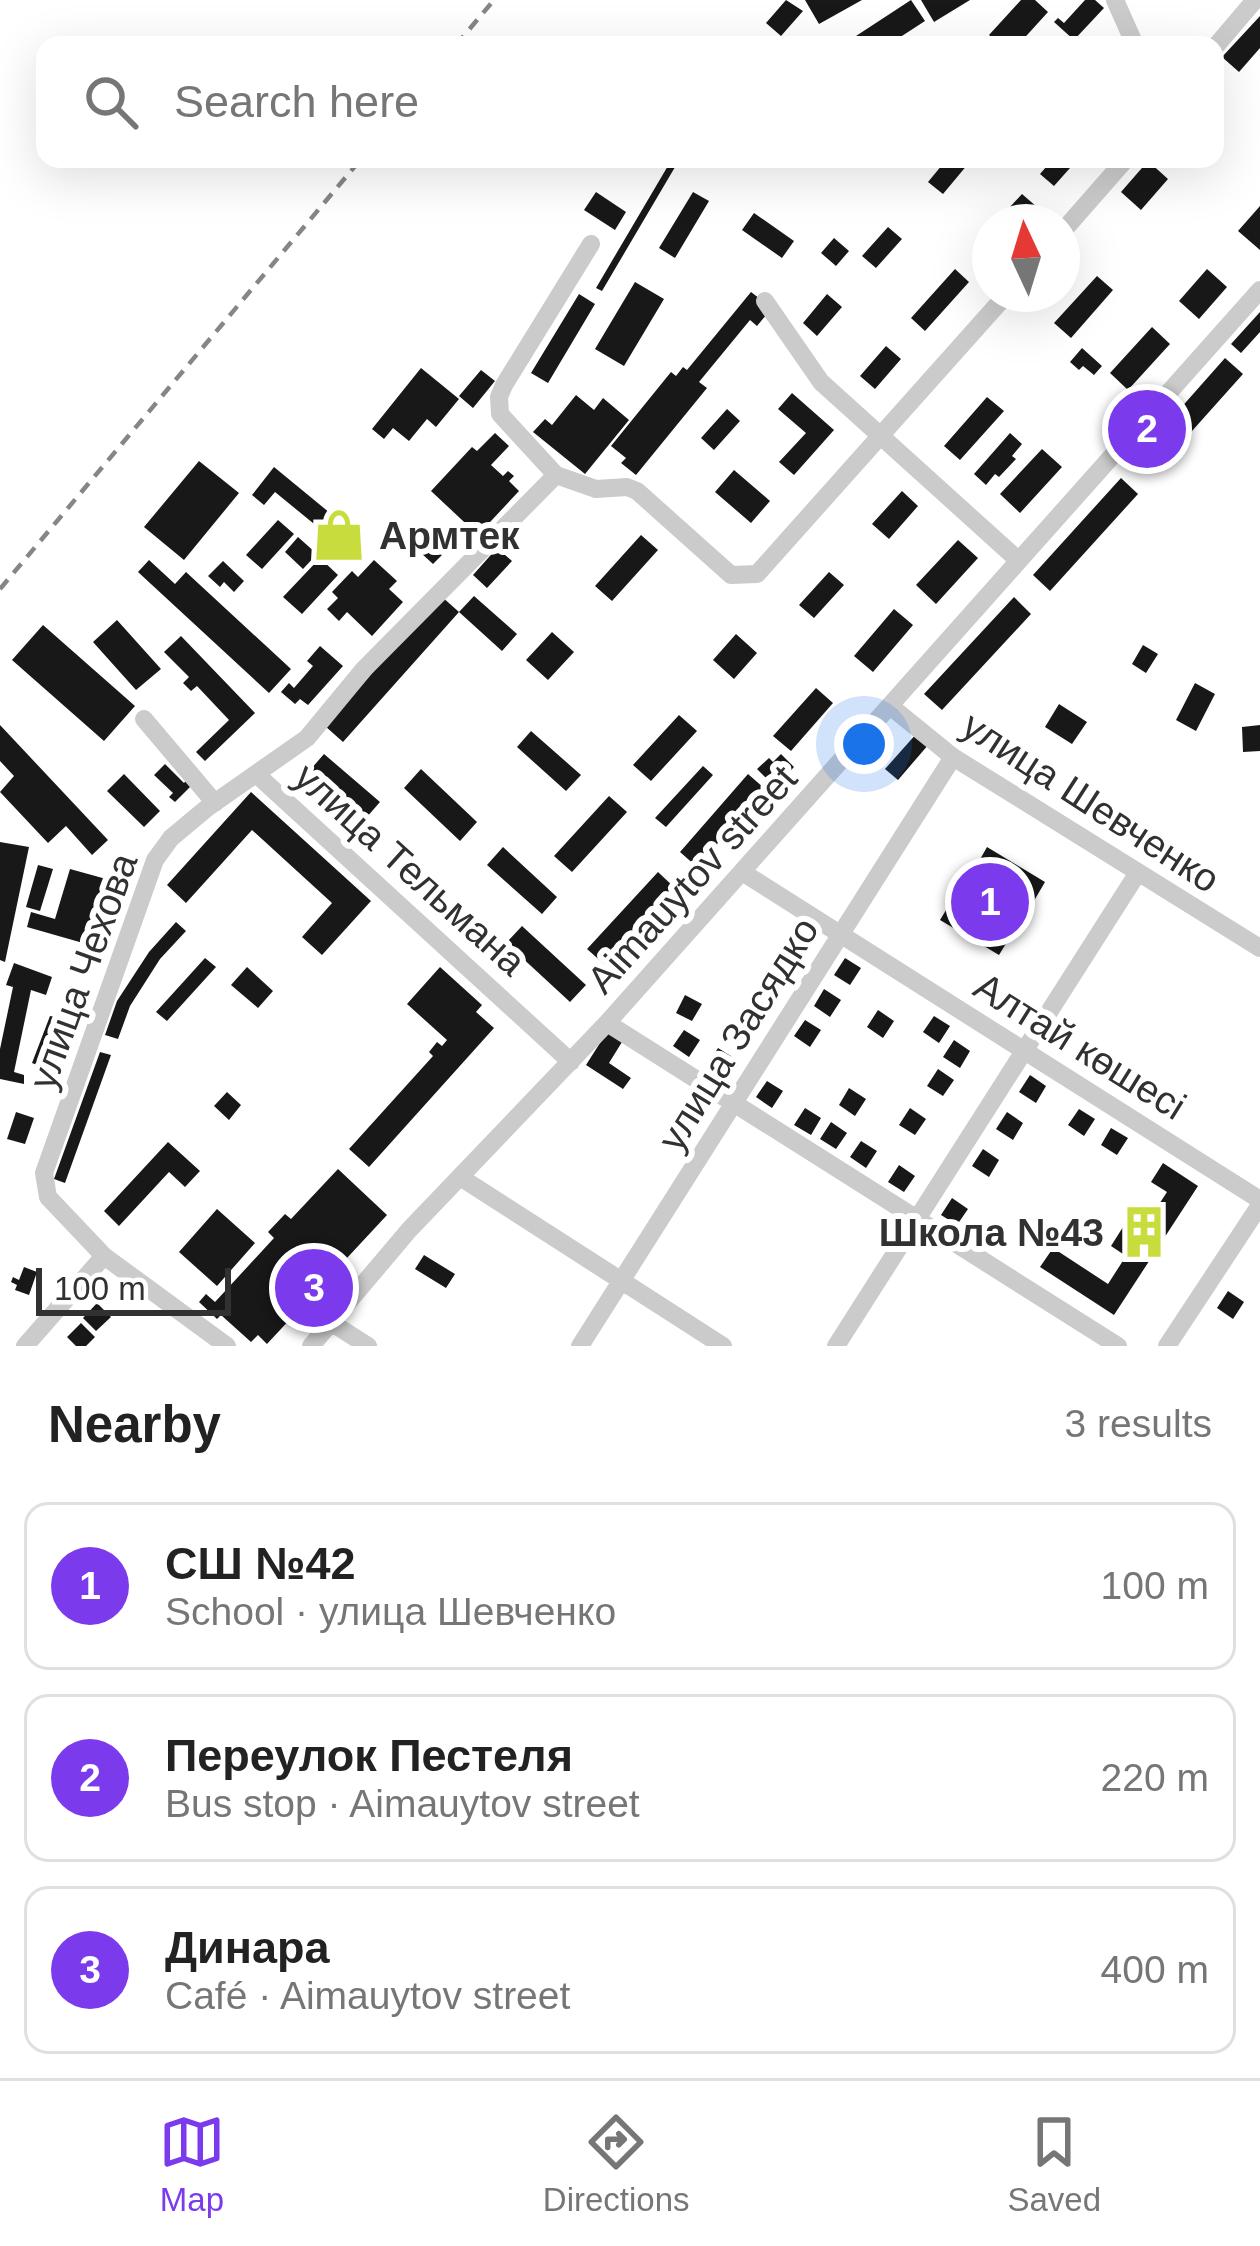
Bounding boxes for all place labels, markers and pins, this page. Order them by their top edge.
pin: 2 [1108,384,1186,474]
shop icon: Армтек [310,506,368,564]
place label: Армтек [379,514,520,557]
pin: 1 [951,857,1029,947]
building icon: Школа №43 [1115,1203,1173,1261]
place label: Школа №43 [879,1211,1104,1254]
pin: 3 [275,1243,353,1333]

